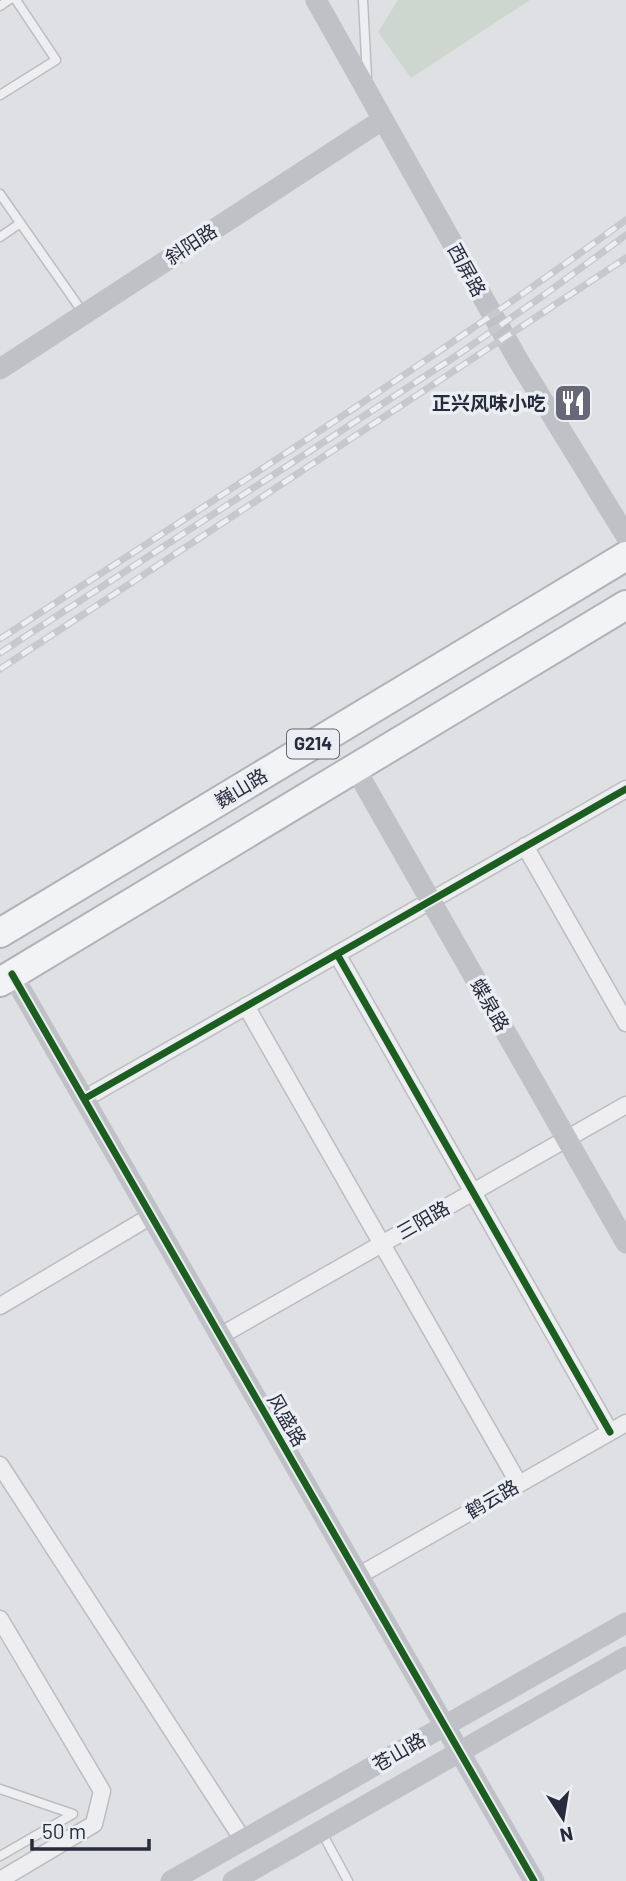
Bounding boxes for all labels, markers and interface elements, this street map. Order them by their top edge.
street label: 斜阳路 [161,218,221,269]
street label: 西屏路 [444,239,491,300]
restaurant icon: 正兴风味小吃 [552,382,594,424]
place label: 正兴风味小吃 [432,391,546,414]
road number: G214 [287,730,339,758]
street label: 巍山路 [210,763,271,812]
street label: 蝶泉路 [466,974,515,1035]
street label: 三阳路 [392,1195,453,1244]
street label: 风盛路 [263,1389,312,1450]
street label: 鹤云路 [461,1474,522,1523]
street label: 苍山路 [368,1727,429,1776]
north arrow [528,1783,598,1853]
scale bar [32,1808,149,1852]
text: 50 m [42,1818,86,1843]
text: N [558,1823,575,1848]

